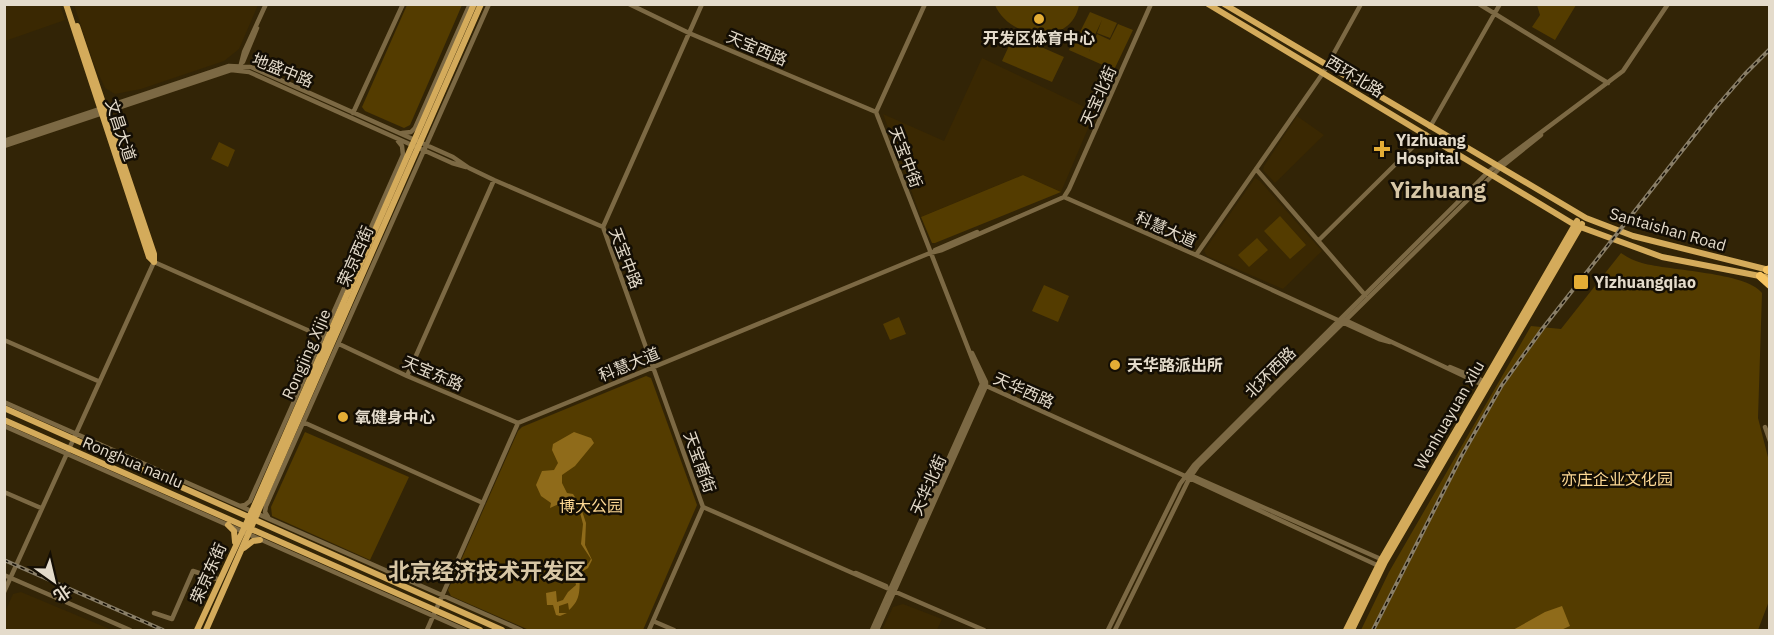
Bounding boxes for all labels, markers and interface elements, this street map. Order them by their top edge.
marker: 开发区体育中心 [1032,12,1046,26]
street label: 天宝西路 [724,26,790,70]
place label: 开发区体育中心 [983,28,1095,48]
street label: 地盛中路 [250,49,316,91]
street label: 西环北路 [1322,51,1388,101]
street label: 天宝北街 [1076,63,1120,129]
street label: 文昌大道 [102,96,140,164]
street label: 天宝中街 [885,124,927,190]
place label: Yizhuang Hospital [1396,130,1466,168]
marker: Yizhuang Hospital [1373,140,1391,158]
district label: Yizhuang [1390,175,1487,204]
street label: Santaishan Road [1607,203,1729,255]
street label: 科慧大道 [1133,207,1199,251]
street label: 荣京西街 [333,223,377,289]
street label: 天宝中路 [605,225,647,291]
place label: Yizhuangqiao [1594,272,1696,292]
marker: Yizhuangqiao [1572,273,1590,291]
street label: Rongjing Xijie [277,306,335,402]
street label: 北环西路 [1240,342,1300,402]
street label: 科慧大道 [596,343,662,385]
street label: 天宝东路 [400,351,466,395]
place label: 天华路派出所 [1127,355,1223,375]
street label: Wenhuayuan xilu [1410,357,1488,473]
marker: 天华路派出所 [1108,358,1122,372]
street label: 天华西路 [991,368,1057,412]
place label: 氧健身中心 [355,407,435,427]
marker: 氧健身中心 [336,410,350,424]
street label: 天宝南街 [680,429,720,495]
street label: Ronghua nanlu [80,432,186,492]
street label: 天华北街 [906,452,950,518]
park label: 亦庄企业文化园 [1561,469,1673,489]
park label: 博大公园 [559,496,623,516]
street label: 荣京东街 [186,540,230,606]
north arrow [24,551,84,611]
district label: 北京经济技术开发区 [388,556,586,585]
text: 北 [50,581,75,606]

